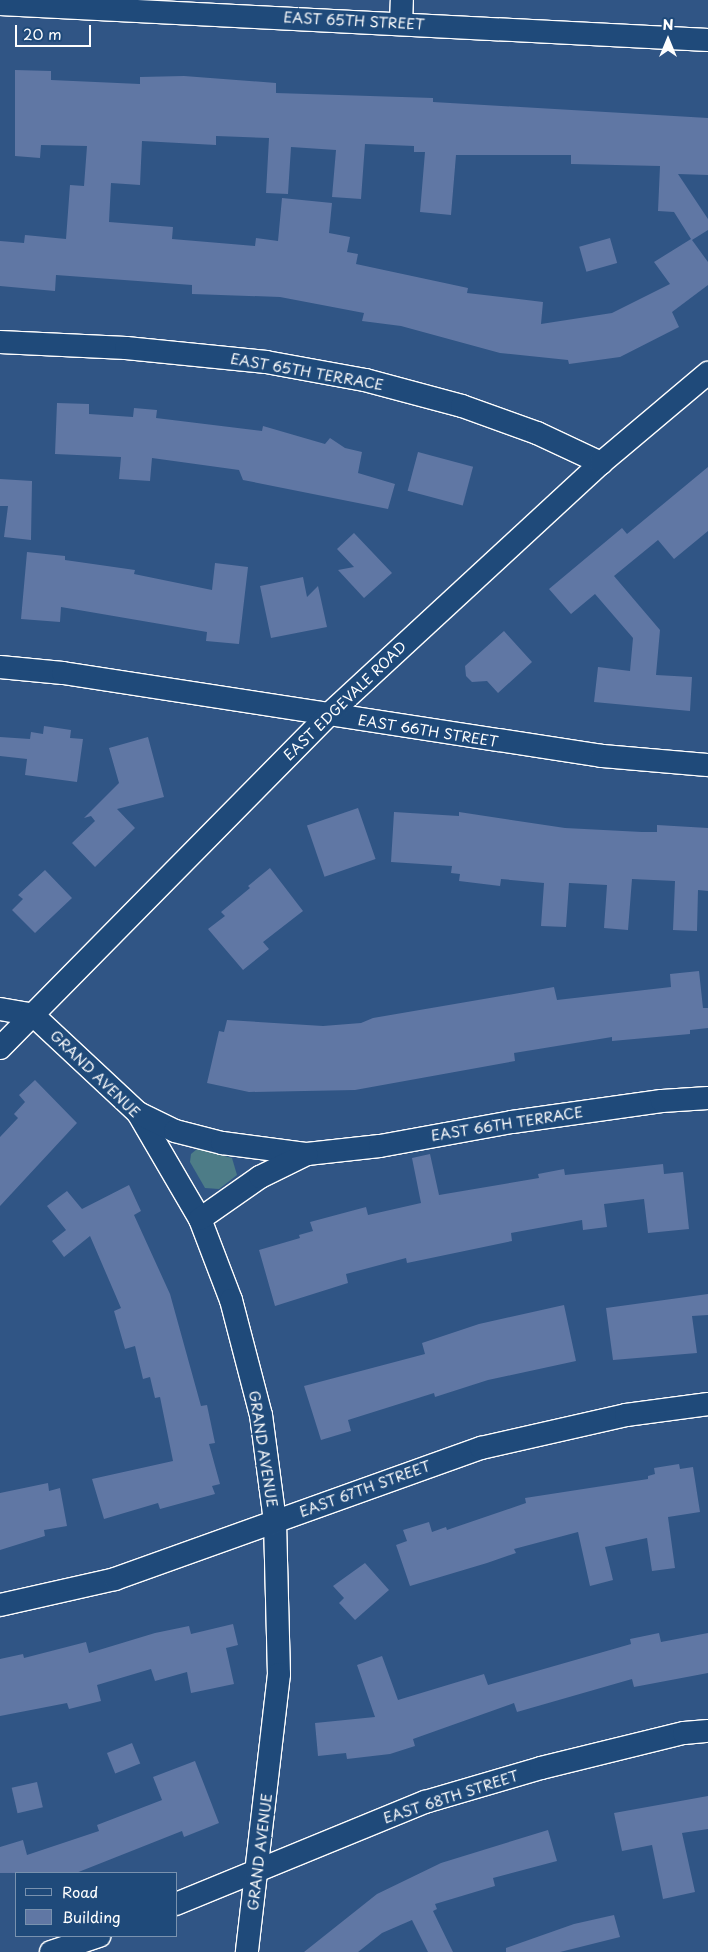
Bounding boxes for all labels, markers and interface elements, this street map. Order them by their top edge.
street label: EAST 65TH STREET [283,9,425,33]
text: N [662,14,674,35]
scale bar [18,15,94,47]
north arrow [643,15,693,65]
text: 20 m [23,22,62,45]
street label: EAST 65TH TERRACE [230,350,384,394]
street label: EAST EDGEVALE ROAD [280,638,410,764]
street label: EAST 66TH STREET [357,712,499,750]
street label: GRAND AVENUE [47,1027,143,1121]
street label: EAST 66TH TERRACE [430,1104,584,1144]
street label: GRAND AVENUE [246,1390,280,1508]
street label: EAST 67TH STREET [297,1457,433,1521]
street label: EAST 68TH STREET [382,1767,520,1827]
street label: GRAND AVENUE [245,1793,275,1911]
legend [15,1872,178,1937]
text: Road [62,1880,98,1903]
text: Building [62,1905,121,1928]

